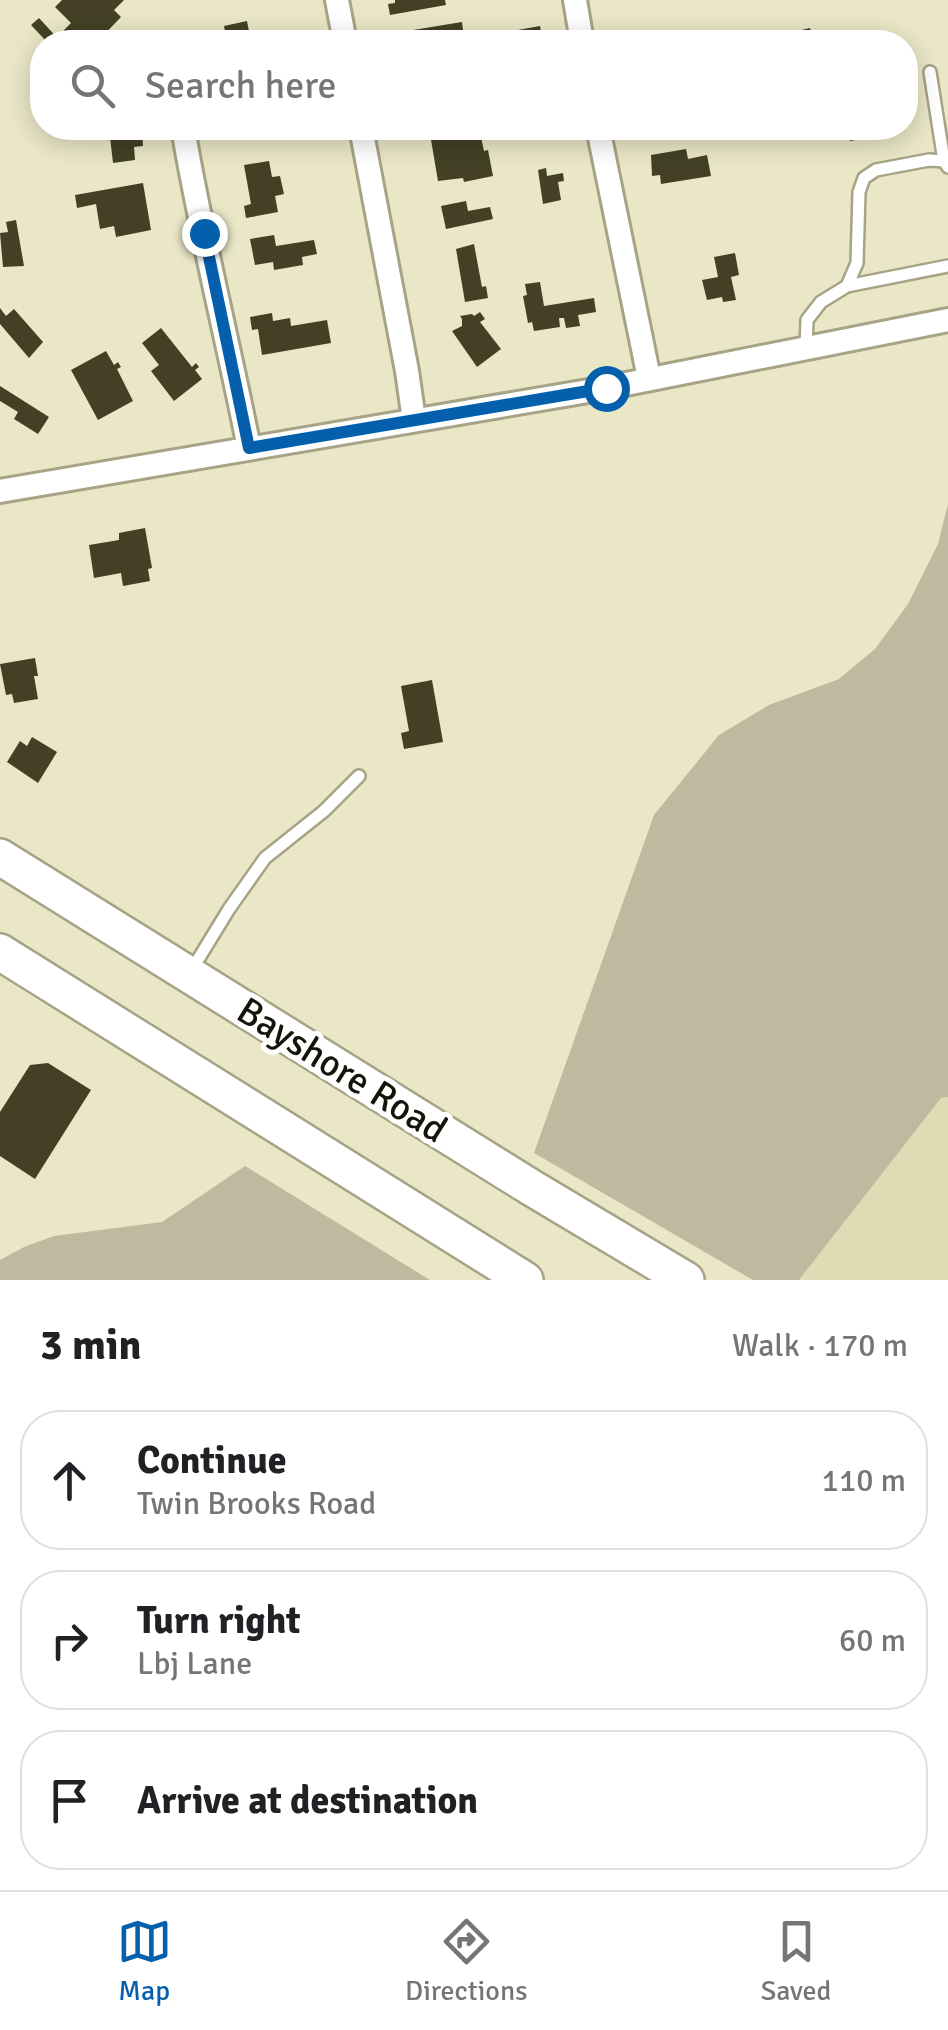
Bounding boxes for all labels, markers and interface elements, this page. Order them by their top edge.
search box [30,30,918,140]
icon: search [65,58,120,113]
text: Search here [145,62,337,109]
route end [182,211,228,257]
route start [584,366,630,412]
street label: Bayshore Road [228,987,456,1153]
text: 3 min [40,1320,141,1371]
text: Walk · 170 m [732,1326,908,1365]
text: Continue [137,1437,287,1484]
icon: ahead [42,1453,97,1508]
text: 110 m [822,1461,906,1500]
text: Twin Brooks Road [137,1484,376,1523]
text: Turn right [137,1597,301,1644]
icon: right [42,1613,97,1668]
text: 60 m [839,1621,906,1660]
text: Lbj Lane [137,1644,252,1683]
icon: arrive [42,1773,97,1828]
text: Arrive at destination [137,1777,478,1824]
tab: Map [117,1914,172,2008]
tab: Directions [405,1914,527,2008]
tab: Saved [761,1914,831,2008]

